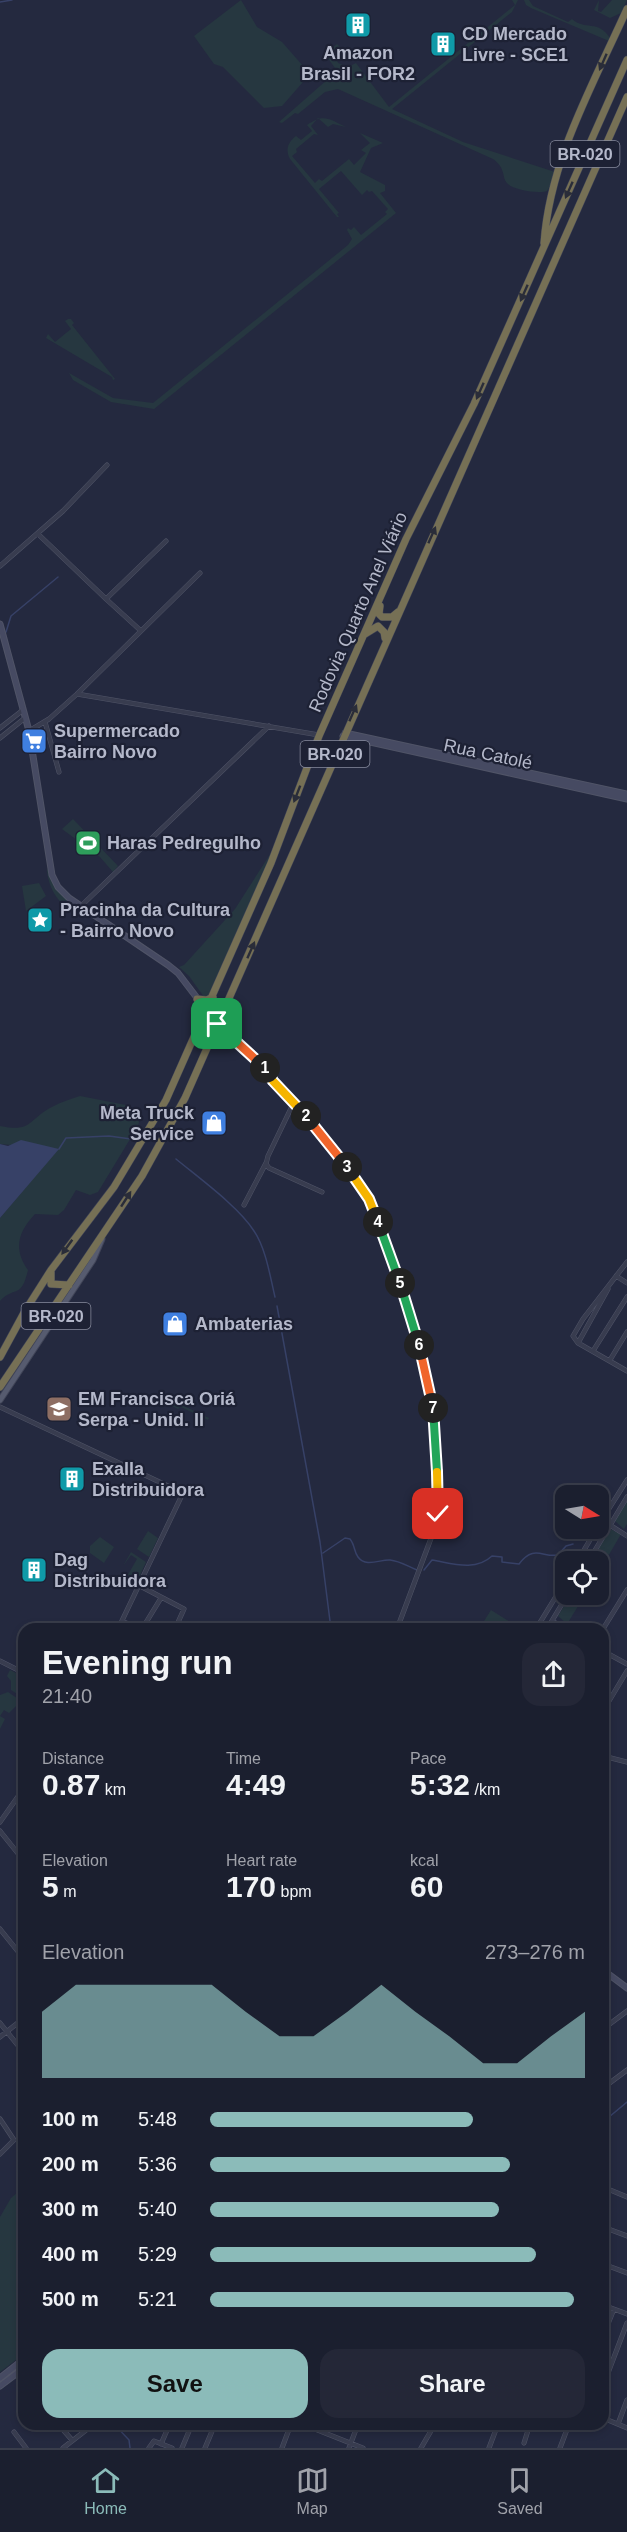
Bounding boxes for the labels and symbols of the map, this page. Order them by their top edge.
building icon: Amazon Brasil - FOR2 [343,10,373,40]
place label: CD Mercado Livre - SCE1 [462,24,568,65]
building icon: CD Mercado Livre - SCE1 [428,29,458,59]
place label: Amazon Brasil - FOR2 [301,43,415,84]
one-way arrow [598,54,608,72]
road number: BR-020 [550,141,620,167]
one-way arrow [565,182,574,199]
one-way arrow [519,285,529,303]
one-way arrow [475,382,484,400]
street label: Rodovia Quarto Anel Viário [305,509,411,715]
one-way arrow [428,526,437,544]
one-way arrow [348,704,358,722]
place label: Supermercado Bairro Novo [54,721,180,762]
supermarket icon: Supermercado Bairro Novo [19,726,49,756]
street label: Rua Catolé [442,735,534,773]
road number: BR-020 [300,741,370,767]
one-way arrow [292,785,301,803]
sports icon: Haras Pedregulho [73,828,103,858]
place label: Haras Pedregulho [107,833,261,853]
place label: Pracinha da Cultura - Bairro Novo [60,900,231,941]
place icon: Pracinha da Cultura - Bairro Novo [25,905,55,935]
one-way arrow [246,941,256,959]
pin [191,998,242,1049]
pin: 1 [250,1053,280,1083]
pin: 2 [291,1101,321,1131]
place label: Meta Truck Service [100,1103,195,1144]
shop icon: Meta Truck Service [199,1108,229,1138]
pin: 3 [332,1152,362,1182]
one-way arrow [120,1191,131,1207]
pin: 4 [363,1207,393,1237]
one-way arrow [62,1239,74,1254]
pin: 5 [385,1268,415,1298]
road number: BR-020 [22,1303,90,1329]
shop icon: Ambaterias [160,1309,190,1339]
place label: Ambaterias [195,1314,293,1334]
pin: 6 [404,1330,434,1360]
place label: EM Francisca Oriá Serpa - Unid. II [78,1389,236,1430]
pin: 7 [418,1393,448,1423]
school or university icon: EM Francisca Oriá Serpa - Unid. II [44,1394,74,1424]
place label: Exalla Distribuidora [92,1459,205,1500]
building icon: Exalla Distribuidora [57,1464,87,1494]
north arrow [555,1485,609,1539]
pin [412,1488,463,1539]
place label: Dag Distribuidora [54,1550,167,1591]
building icon: Dag Distribuidora [19,1555,49,1585]

